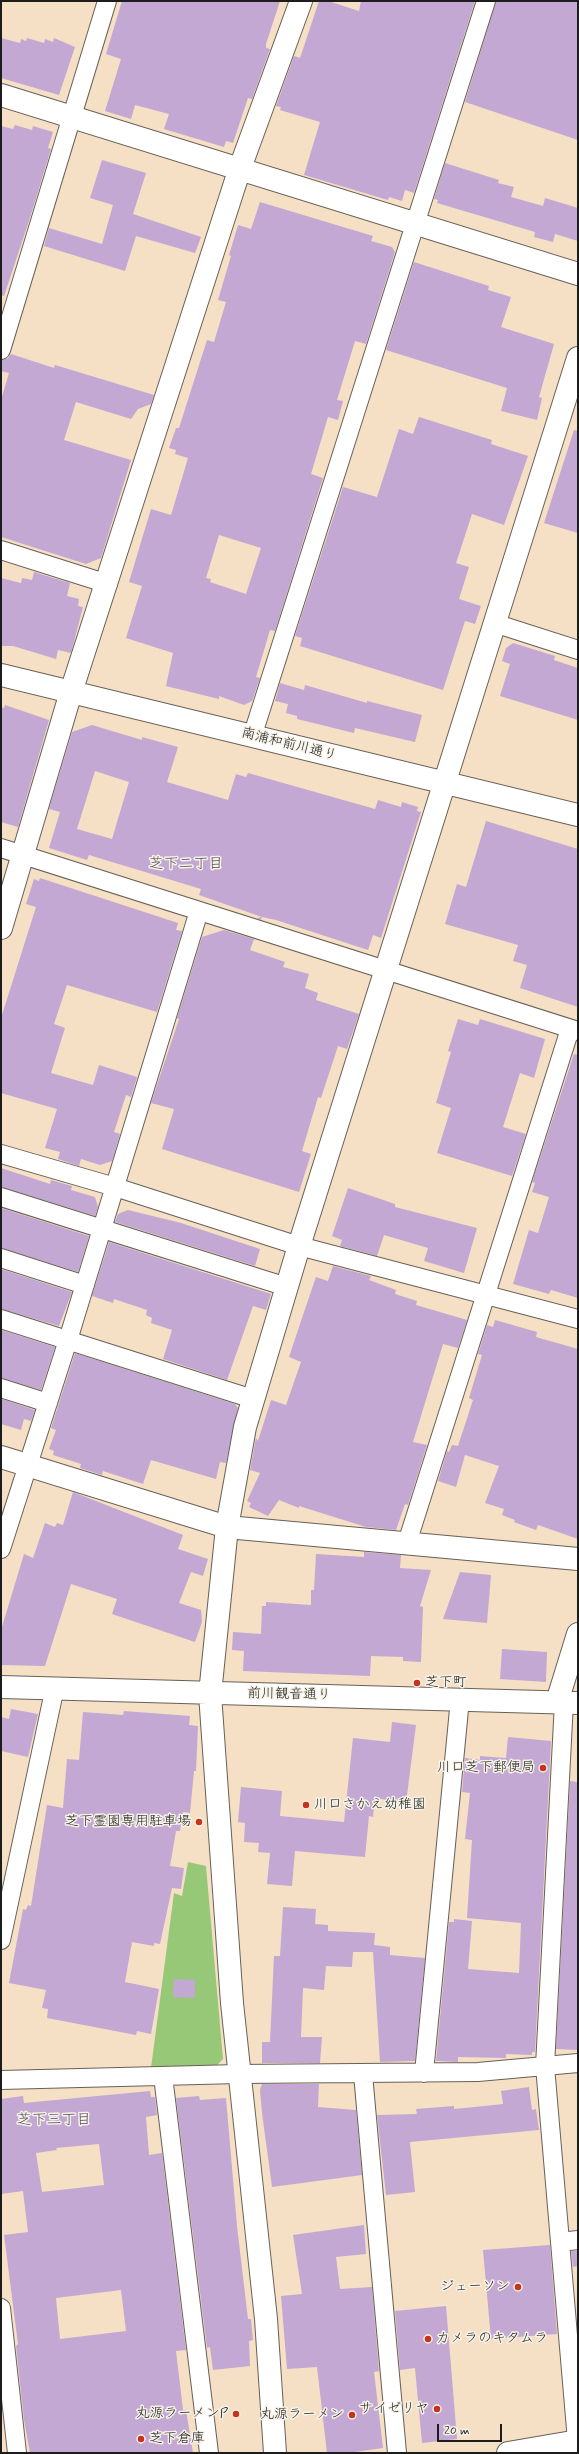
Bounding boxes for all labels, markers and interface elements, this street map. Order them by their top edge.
street label: 南浦和前川通り [239,725,339,765]
district label: 芝下二丁目 [149,856,223,874]
place label: 芝下町 [425,1675,467,1691]
marker: 芝下町 [412,1678,422,1688]
street label: 前川観音通り [247,1686,331,1704]
place label: 川口芝下郵便局 [437,1760,535,1776]
marker: 川口芝下郵便局 [538,1763,548,1773]
place label: 川口さかえ幼稚園 [314,1797,426,1813]
marker: 川口さかえ幼稚園 [301,1800,311,1810]
place label: 芝下霊園専用駐車場 [65,1814,191,1830]
marker: 芝下霊園専用駐車場 [194,1817,204,1827]
district label: 芝下三丁目 [17,2112,91,2130]
place label: ジェーソン [440,2279,510,2295]
marker: ジェーソン [513,2282,523,2292]
place label: カメラのキタムラ [436,2331,548,2347]
marker: カメラのキタムラ [423,2334,433,2344]
place label: サイゼリヤ [359,2401,429,2417]
marker: サイゼリヤ [432,2404,442,2414]
place label: 丸源ラーメンP [136,2406,228,2422]
place label: 丸源ラーメン [260,2407,344,2423]
marker: 丸源ラーメンP [231,2409,241,2419]
marker: 丸源ラーメン [347,2410,357,2420]
scale bar [439,2416,504,2442]
text: 20 m [444,2423,470,2439]
place label: 芝下倉庫 [149,2431,205,2447]
marker: 芝下倉庫 [136,2434,146,2444]

